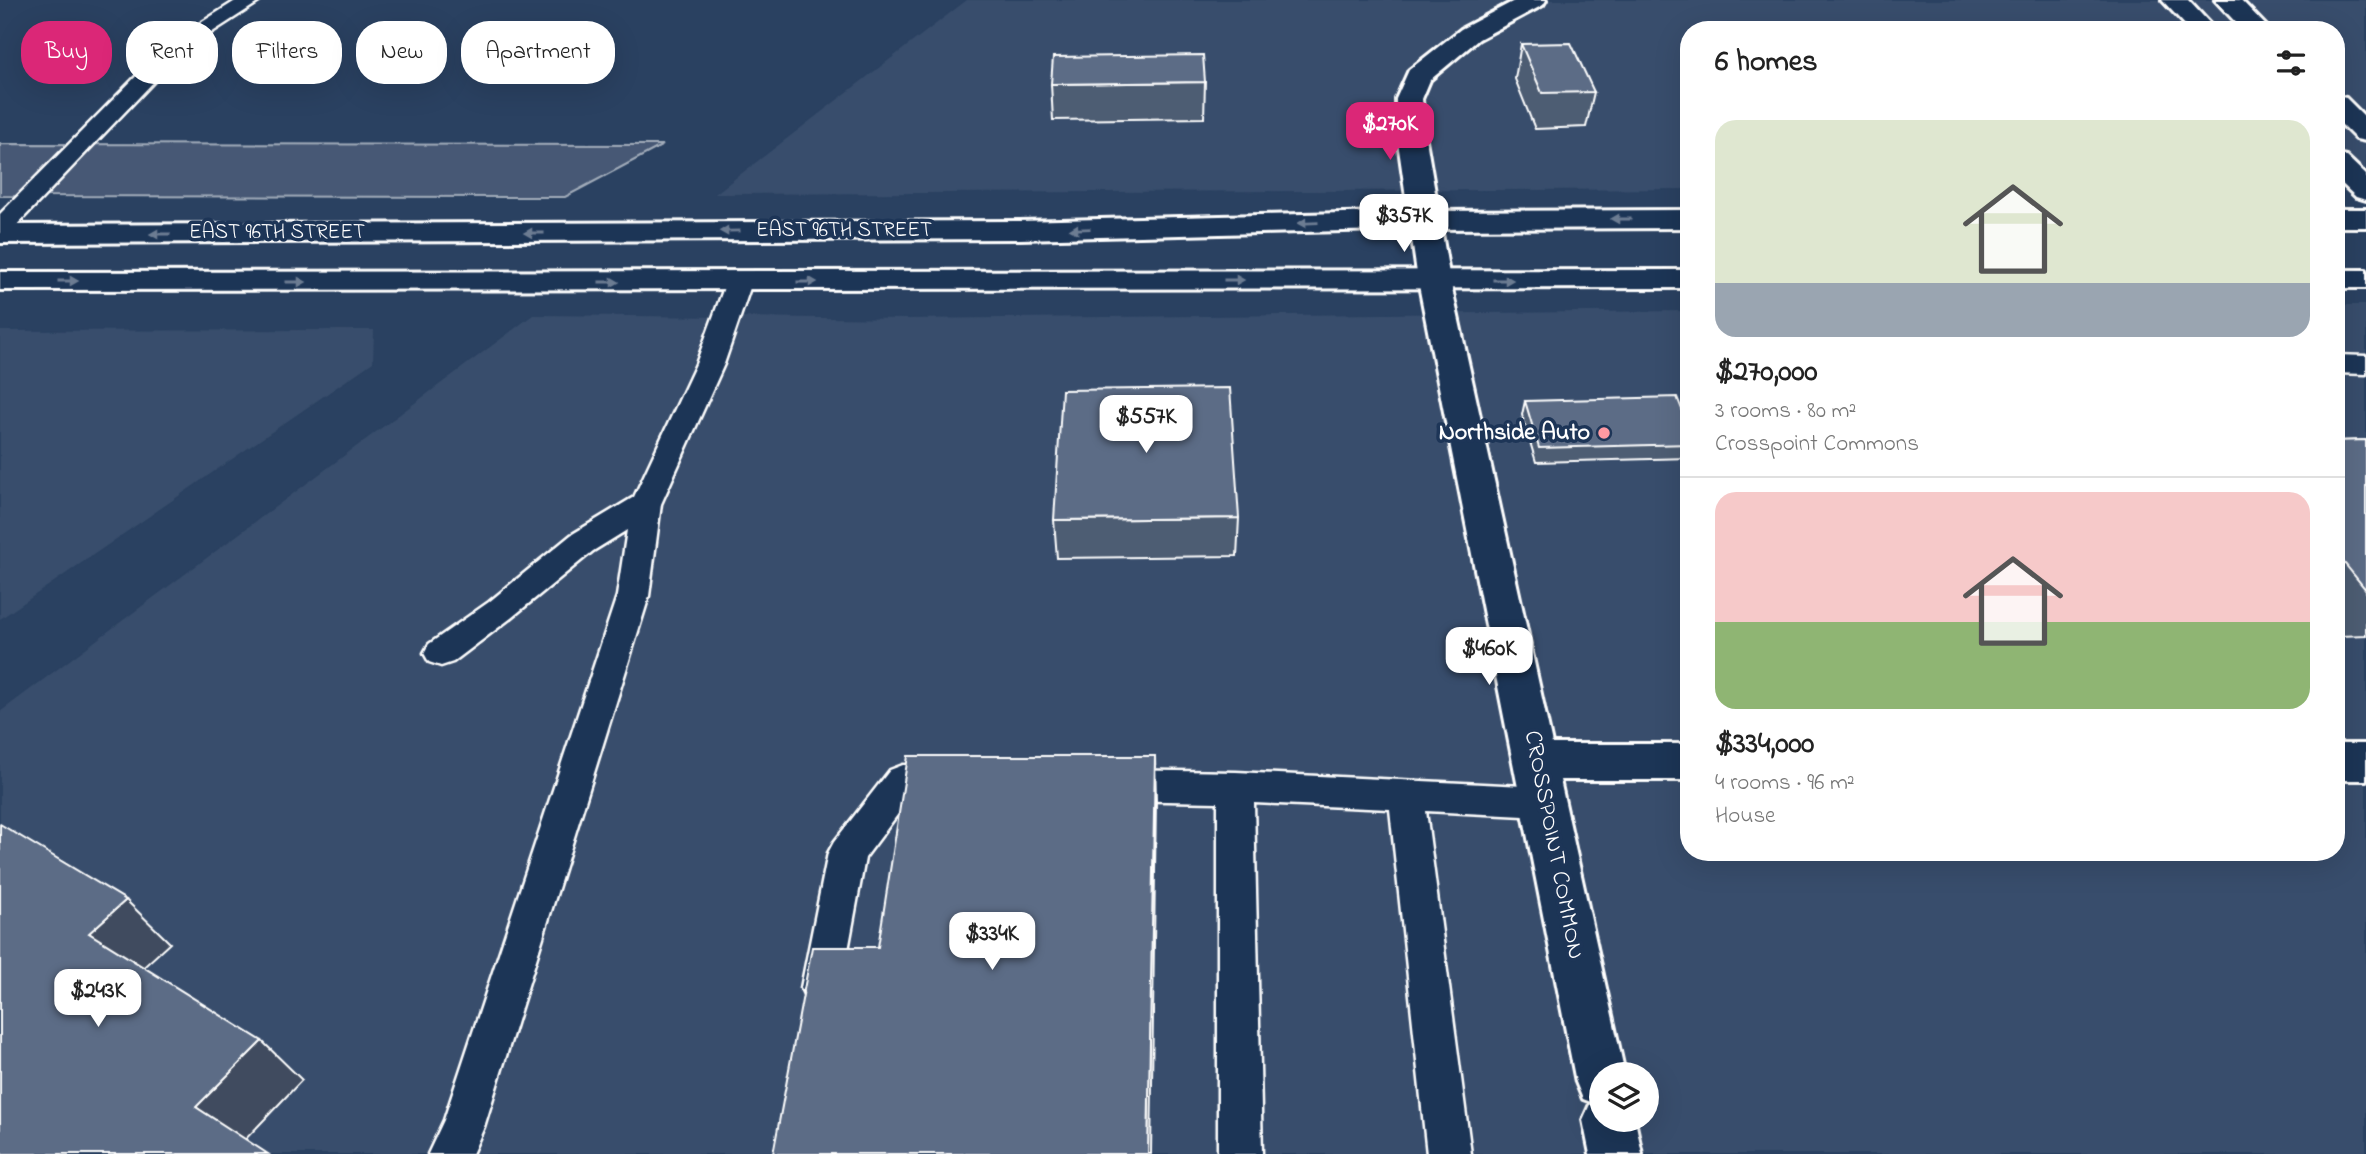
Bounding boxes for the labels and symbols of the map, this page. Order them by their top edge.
pin: $270K [1341,102,1439,162]
pin: $357K [1355,194,1453,254]
one-way arrow [1609,213,1631,225]
street label: EAST 96TH STREET [756,216,932,246]
one-way arrow [1297,217,1319,228]
street label: EAST 96TH STREET [189,218,365,248]
one-way arrow [1069,223,1091,234]
one-way arrow [719,226,741,237]
one-way arrow [523,227,545,239]
one-way arrow [149,228,171,240]
one-way arrow [1223,274,1245,286]
one-way arrow [1492,274,1514,286]
one-way arrow [57,275,79,287]
one-way arrow [285,276,307,288]
one-way arrow [598,276,620,288]
one-way arrow [796,276,818,288]
pin: $557K [1097,396,1195,455]
place label: Northside Auto [1439,416,1590,451]
marker: Northside Auto [1596,425,1612,441]
pin: $460K [1440,628,1538,687]
street label: CROSSPOINT COMMON [1514,728,1592,962]
pin: $334K [943,912,1041,972]
pin: $243K [49,970,147,1029]

